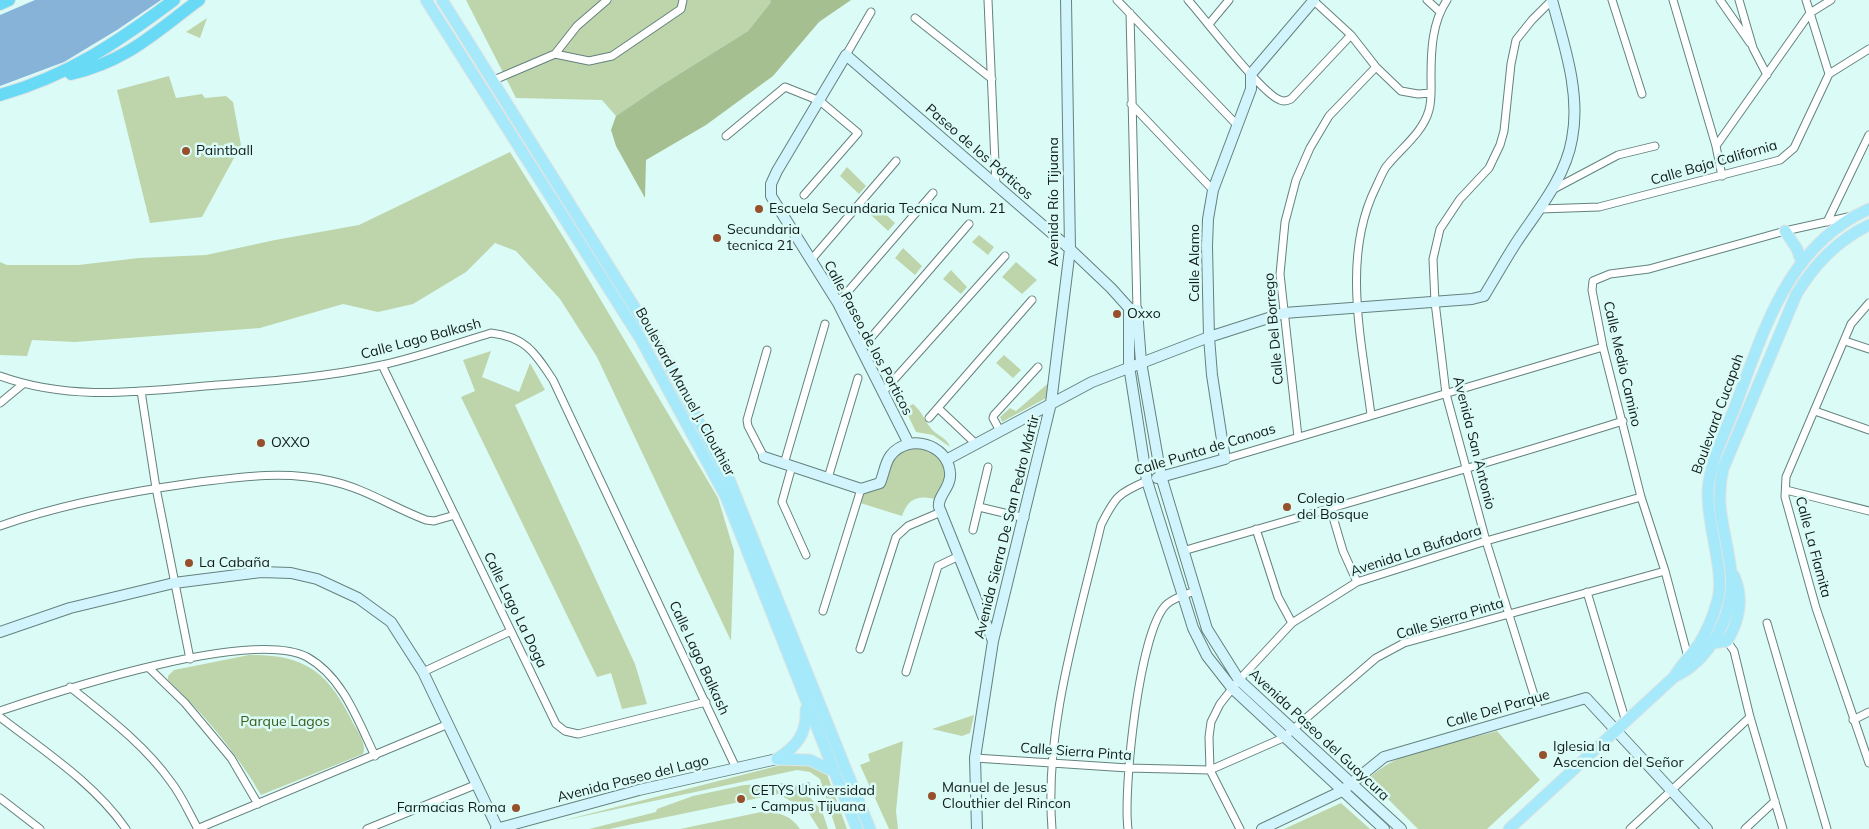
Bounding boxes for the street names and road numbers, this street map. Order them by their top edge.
street label: Paseo de los Pórticos [922,101,1036,203]
street label: Avenida Río Tijuana [1046,137,1062,267]
street label: Calle Baja California [1649,137,1779,189]
street label: Calle Alamo [1187,224,1203,302]
street label: Calle Paseo de los Porticos [820,258,916,418]
street label: Calle Del Borrego [1261,272,1287,386]
street label: Calle Medio Camino [1599,300,1645,428]
street label: Boulevard Manuel J. Clouthier [632,305,738,479]
street label: Calle Lago Balkash [359,315,483,363]
street label: Boulevard Cucapah [1688,351,1748,477]
street label: Avenida San Antonio [1449,375,1499,511]
street label: Avenida Sierra De San Pedro Mártir [971,413,1043,641]
street label: Calle Punta de Canoas [1132,420,1278,480]
street label: Calle La Flamita [1791,495,1835,599]
street label: Avenida La Bufadora [1348,522,1484,580]
street label: Calle Lago La Doga [480,549,550,671]
street label: Calle Sierra Pinta [1394,595,1506,643]
street label: Calle Lago Balkash [665,598,733,718]
street label: Avenida Paseo del Guaycura [1245,666,1393,804]
street label: Calle Del Parque [1444,686,1552,732]
street label: Calle Sierra Pinta [1020,740,1132,764]
street label: Avenida Paseo del Lago [555,752,711,806]

